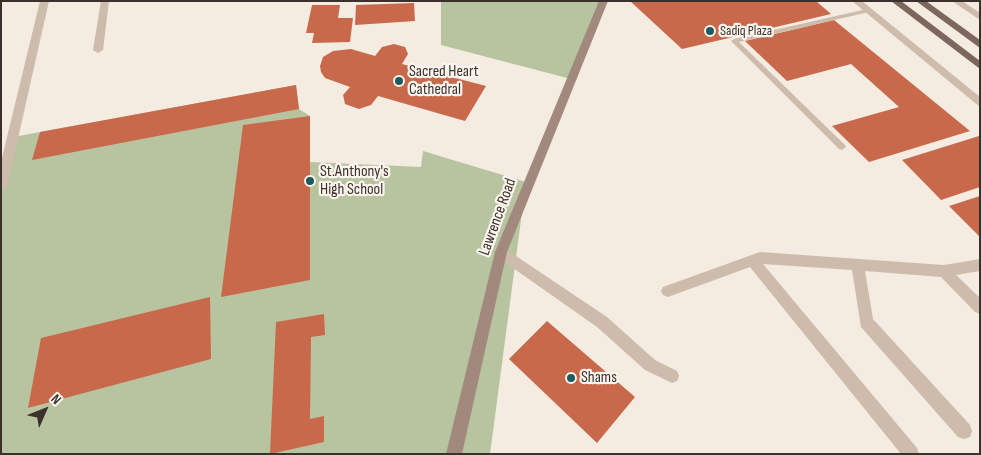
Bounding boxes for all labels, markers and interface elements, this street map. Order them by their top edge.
place label: Sadiq Plaza [720,23,772,39]
marker: Sadiq Plaza [704,25,716,37]
place label: Sacred Heart Cathedral [409,62,479,100]
marker: Sacred Heart Cathedral [393,75,405,87]
place label: St.Anthony's High School [320,162,389,200]
marker: St.Anthony's High School [304,175,316,187]
street label: Lawrence Road [475,176,521,258]
place label: Shams [581,368,617,388]
marker: Shams [565,372,577,384]
north arrow [20,385,70,435]
text: N [47,391,65,408]

